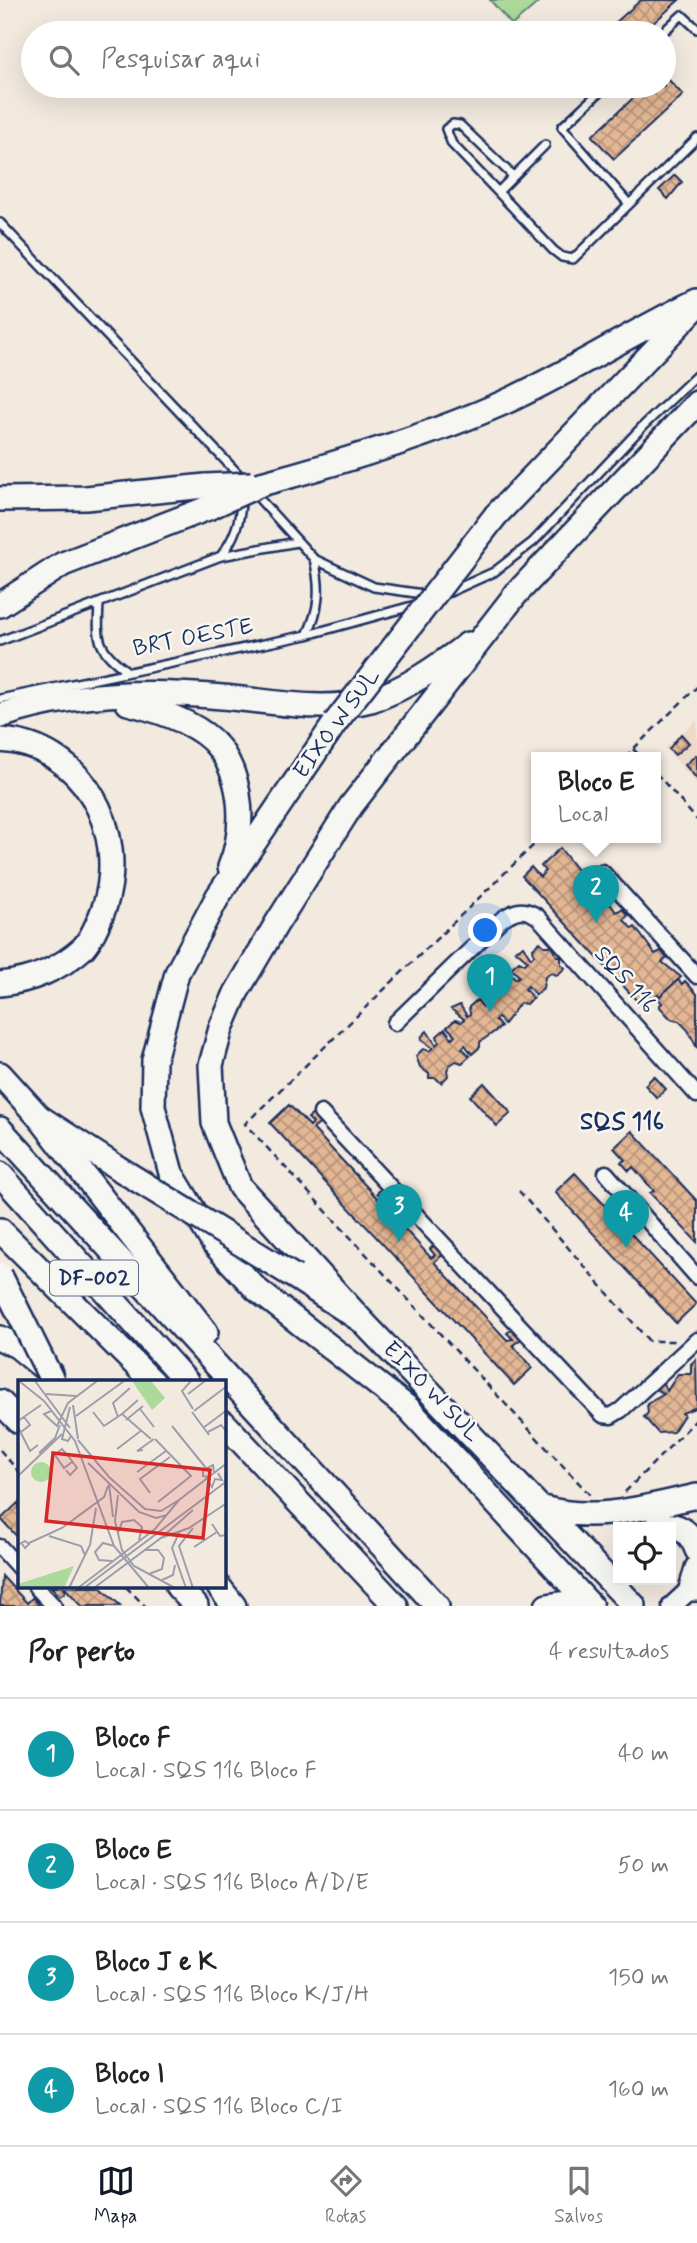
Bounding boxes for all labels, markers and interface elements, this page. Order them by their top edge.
search box [21,21,676,98]
icon: search [45,41,83,79]
text: Pesquisar aqui [101,43,260,77]
street label: BRT OESTE [130,612,256,664]
street label: EIXO W SUL [287,663,387,785]
popup [531,752,661,843]
text: Bloco E [558,766,634,800]
text: Local [558,800,608,830]
pin: 2 [573,865,619,923]
your location [468,913,502,947]
street label: SQS 116 [587,940,663,1020]
pin: 1 [467,954,513,1012]
district label: SQS 116 [580,1107,664,1138]
pin: 3 [376,1184,422,1242]
pin: 4 [603,1190,649,1248]
road number: DF-002 [50,1260,138,1296]
street label: EIXO W SUL [375,1335,487,1449]
inset map [18,1380,226,1588]
map controls [613,1522,676,1585]
button: locate [613,1522,676,1585]
text: Por perto [28,1632,135,1671]
text: 4 resultados [549,1637,669,1667]
text: Bloco F [95,1722,171,1756]
text: 1 [46,1739,56,1769]
text: 40 m [618,1739,669,1769]
text: Local · SQS 116 Bloco F [95,1756,317,1786]
text: Bloco E [95,1834,172,1868]
text: 2 [45,1851,57,1881]
text: 50 m [618,1851,669,1881]
text: Local · SQS 116 Bloco A/D/E [95,1868,369,1898]
text: Bloco J e K [95,1946,216,1980]
text: 3 [46,1963,56,1993]
text: 150 m [608,1963,669,1993]
text: Local · SQS 116 Bloco K/J/H [95,1980,369,2010]
text: Bloco I [95,2058,165,2092]
text: 4 [44,2075,58,2105]
text: 160 m [608,2075,669,2105]
text: Local · SQS 116 Bloco C/I [95,2092,343,2122]
tab: Mapa [94,2162,137,2229]
tab: Rotas [325,2162,366,2229]
tab: Salvos [554,2162,603,2229]

